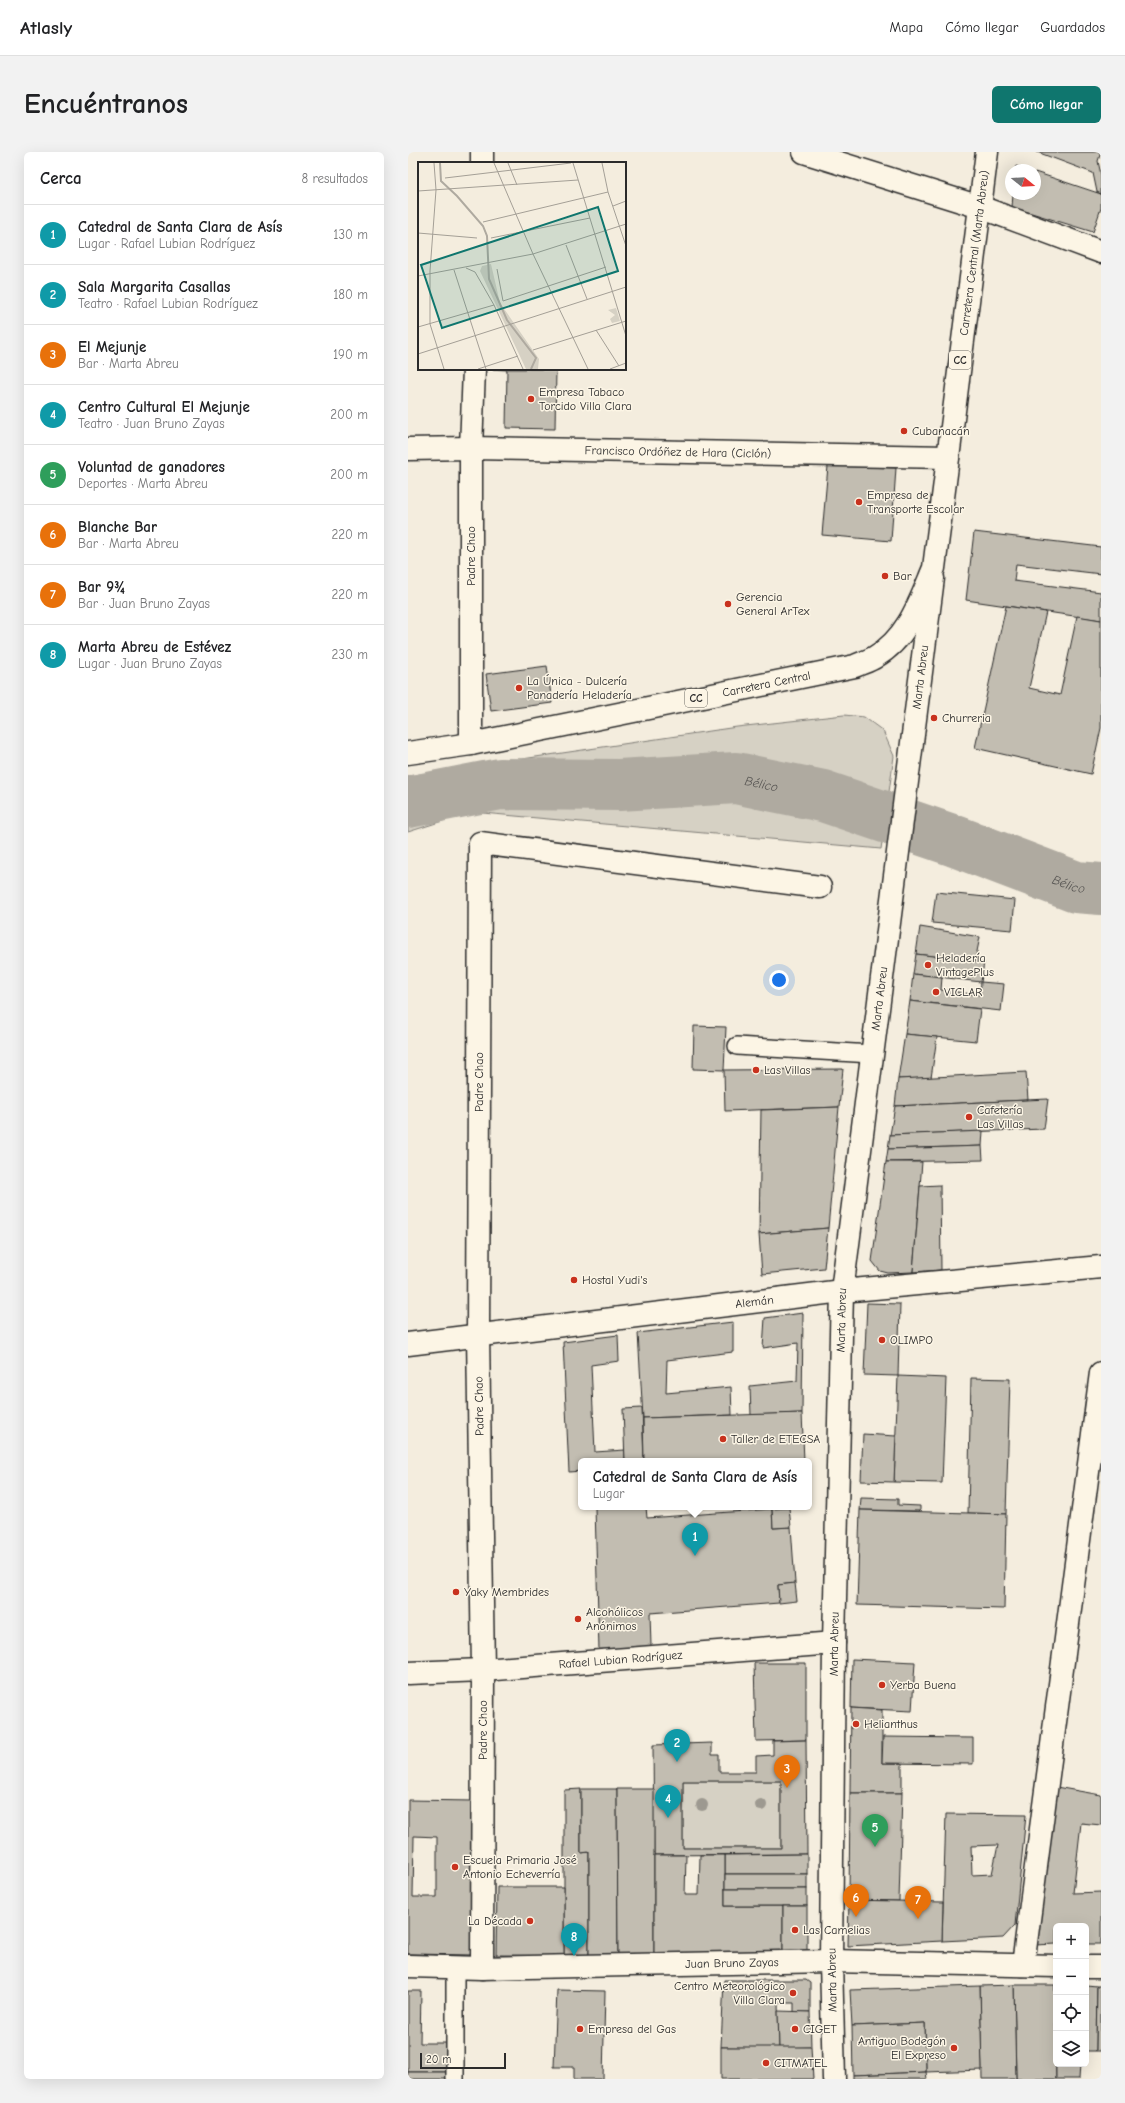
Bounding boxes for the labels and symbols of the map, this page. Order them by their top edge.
inset map [418,162,626,370]
north arrow [1005,164,1041,200]
street label: Carretera Central (Marta Abreu) [957,169,992,336]
road number: CC [949,351,971,369]
place label: Empresa Tabaco Torcido Villa Clara [539,385,632,413]
marker: Empresa Tabaco Torcido Villa Clara [526,394,536,404]
place label: Cubanacán [912,424,970,438]
marker: Cubanacán [899,426,909,436]
street label: Francisco Ordóñez de Hara (Ciclón) [585,443,771,461]
place label: Empresa de Transporte Escolar [867,488,964,516]
marker: Empresa de Transporte Escolar [854,497,864,507]
street label: Padre Chao [464,526,478,586]
place label: Bar [893,569,912,583]
marker: Bar [880,571,890,581]
place label: Gerencia General ArTex [736,590,810,618]
marker: Gerencia General ArTex [723,599,733,609]
street label: Marta Abreu [909,644,931,710]
street label: Carretera Central [721,668,812,700]
place label: La Única - Dulcería Panadería Heladería [527,674,632,702]
marker: La Única - Dulcería Panadería Heladería [514,683,524,693]
road number: CC [685,689,707,707]
place label: Churreria [942,711,991,725]
marker: Churreria [929,713,939,723]
water label: Bélico [744,773,780,794]
water label: Bélico [1050,871,1086,895]
place label: Heladería VintagePlus [936,951,994,979]
marker: Heladería VintagePlus [923,960,933,970]
street label: Marta Abreu [868,966,890,1031]
your location [769,970,789,990]
place label: VICLAR [944,985,982,999]
marker: VICLAR [931,987,941,997]
street label: Padre Chao [472,1052,486,1112]
place label: Las Villas [764,1063,811,1077]
marker: Las Villas [751,1065,761,1075]
place label: Cafetería Las Villas [977,1103,1024,1131]
marker: Cafetería Las Villas [964,1112,974,1122]
place label: Hostal Yudi's [582,1273,648,1287]
marker: Hostal Yudi's [569,1275,579,1285]
street label: Marta Abreu [834,1287,849,1353]
street label: Alemán [735,1292,774,1311]
place label: OLIMPO [890,1333,933,1347]
marker: OLIMPO [877,1335,887,1345]
street label: Padre Chao [471,1376,487,1436]
place label: Taller de ETECSA [731,1432,820,1446]
marker: Taller de ETECSA [718,1434,728,1444]
pin: 1 [682,1523,708,1556]
place label: Yaky Membrides [464,1585,549,1599]
marker: Yaky Membrides [451,1587,461,1597]
place label: Alcohólicos Anónimos [586,1605,643,1633]
street label: Marta Abreu [827,1612,842,1676]
marker: Alcohólicos Anónimos [573,1614,583,1624]
street label: Rafael Lubian Rodríguez [558,1648,684,1671]
place label: Yerba Buena [890,1678,956,1692]
marker: Yerba Buena [877,1680,887,1690]
street label: Padre Chao [476,1700,490,1760]
place label: Helianthus [864,1717,918,1731]
marker: Helianthus [851,1719,861,1729]
pin: 2 [664,1729,690,1762]
pin: 3 [774,1755,800,1788]
pin: 4 [655,1785,681,1818]
pin: 5 [862,1814,888,1847]
place label: Escuela Primaria José Antonio Echeverría [463,1853,577,1881]
marker: Escuela Primaria José Antonio Echeverría [450,1862,460,1872]
pin: 6 [843,1884,869,1917]
pin: 7 [905,1886,931,1919]
place label: La Década [468,1914,522,1928]
marker: La Década [525,1916,535,1926]
pin: 8 [561,1923,587,1956]
place label: Las Camelias [803,1923,870,1937]
marker: Las Camelias [790,1925,800,1935]
street label: Marta Abreu [824,1948,840,2012]
street label: Juan Bruno Zayas [685,1955,779,1971]
place label: Centro Meteorológico Villa Clara [674,1979,785,2007]
marker: Centro Meteorológico Villa Clara [788,1988,798,1998]
place label: Empresa del Gas [588,2022,676,2036]
place label: CIGET [803,2022,838,2036]
marker: Empresa del Gas [575,2024,585,2034]
marker: CIGET [790,2024,800,2034]
place label: Antiguo Bodegón El Expreso [858,2034,946,2062]
marker: Antiguo Bodegón El Expreso [949,2043,959,2053]
scale bar [420,2051,506,2070]
place label: CITMATEL [774,2056,827,2070]
marker: CITMATEL [761,2058,771,2068]

